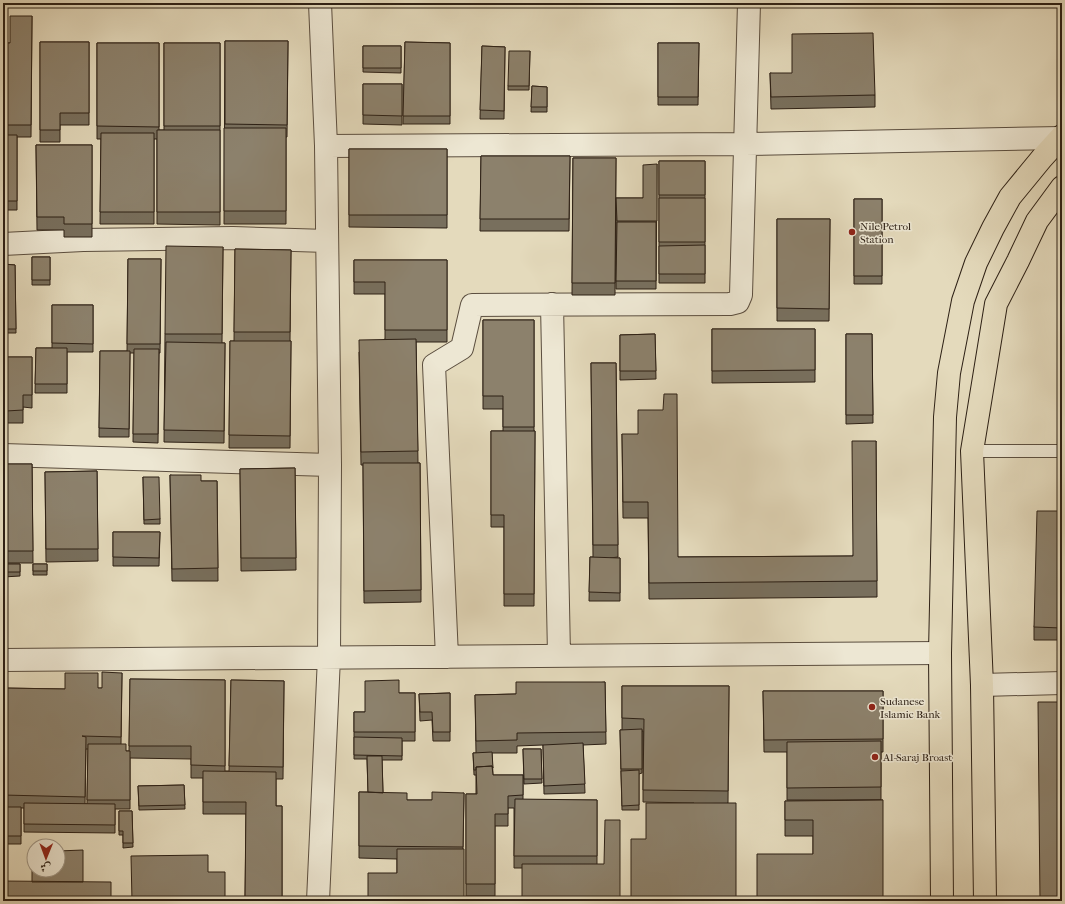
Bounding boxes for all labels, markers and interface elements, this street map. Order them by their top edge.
place label: Nile Petrol Station [860,220,911,246]
marker: Nile Petrol Station [847,227,857,237]
place label: Sudanese Islamic Bank [880,695,941,721]
marker: Sudanese Islamic Bank [867,702,877,712]
place label: Al-Saraj Broast [882,751,952,764]
marker: Al-Saraj Broast [870,752,880,762]
north arrow [26,838,66,878]
text: ش [40,861,51,874]

